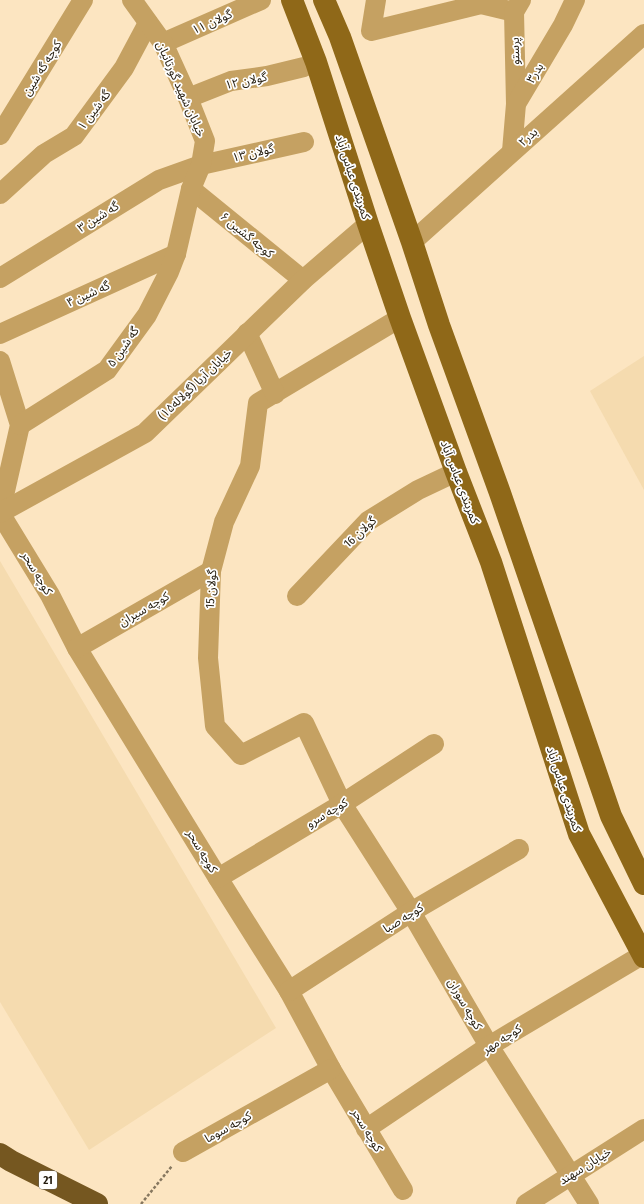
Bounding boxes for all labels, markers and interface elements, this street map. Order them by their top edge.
street label: گولان ۱۱ [190,7,235,37]
street label: کوچه گه شین [19,37,66,99]
street label: پرستو [508,37,523,65]
street label: خیابان شهید گورتانیان [154,39,208,139]
street label: بدر۳ [524,60,546,86]
street label: گولان ۱۲ [224,70,269,92]
street label: گه شین ۱ [75,87,114,133]
street label: بدر۲ [516,125,540,149]
street label: کمربندی عباس آباد [333,133,374,222]
street label: گولان ۱۳ [231,141,276,165]
street label: گه شین ۳ [75,198,122,235]
street label: کوچه گشین ۶ [217,209,277,262]
street label: گه شین ۴ [64,278,113,310]
street label: گه شین ۵ [104,323,143,370]
street label: خیابان آریا (گولاله۱۵) [155,345,235,423]
street label: کمربندی عباس آباد [438,438,483,527]
street label: گولان 16 [341,513,380,551]
street label: کوچه سحر [17,548,56,599]
street label: گولان 15 [203,568,219,609]
street label: کوچه سیران [116,588,173,630]
street label: کمربندی عباس آباد [544,745,585,834]
street label: کوچه سرو [304,795,352,832]
street label: کوچه سحر [182,826,221,877]
street label: کوچه صبا [380,900,427,937]
street label: کوچه سوران [444,976,486,1033]
street label: کوچه مهر [479,1021,526,1058]
street label: کوچه سحر [347,1105,386,1156]
street label: کوچه سوما [202,1108,255,1146]
street label: خیابان سهند [556,1144,614,1188]
road number: 21 [39,1171,57,1189]

